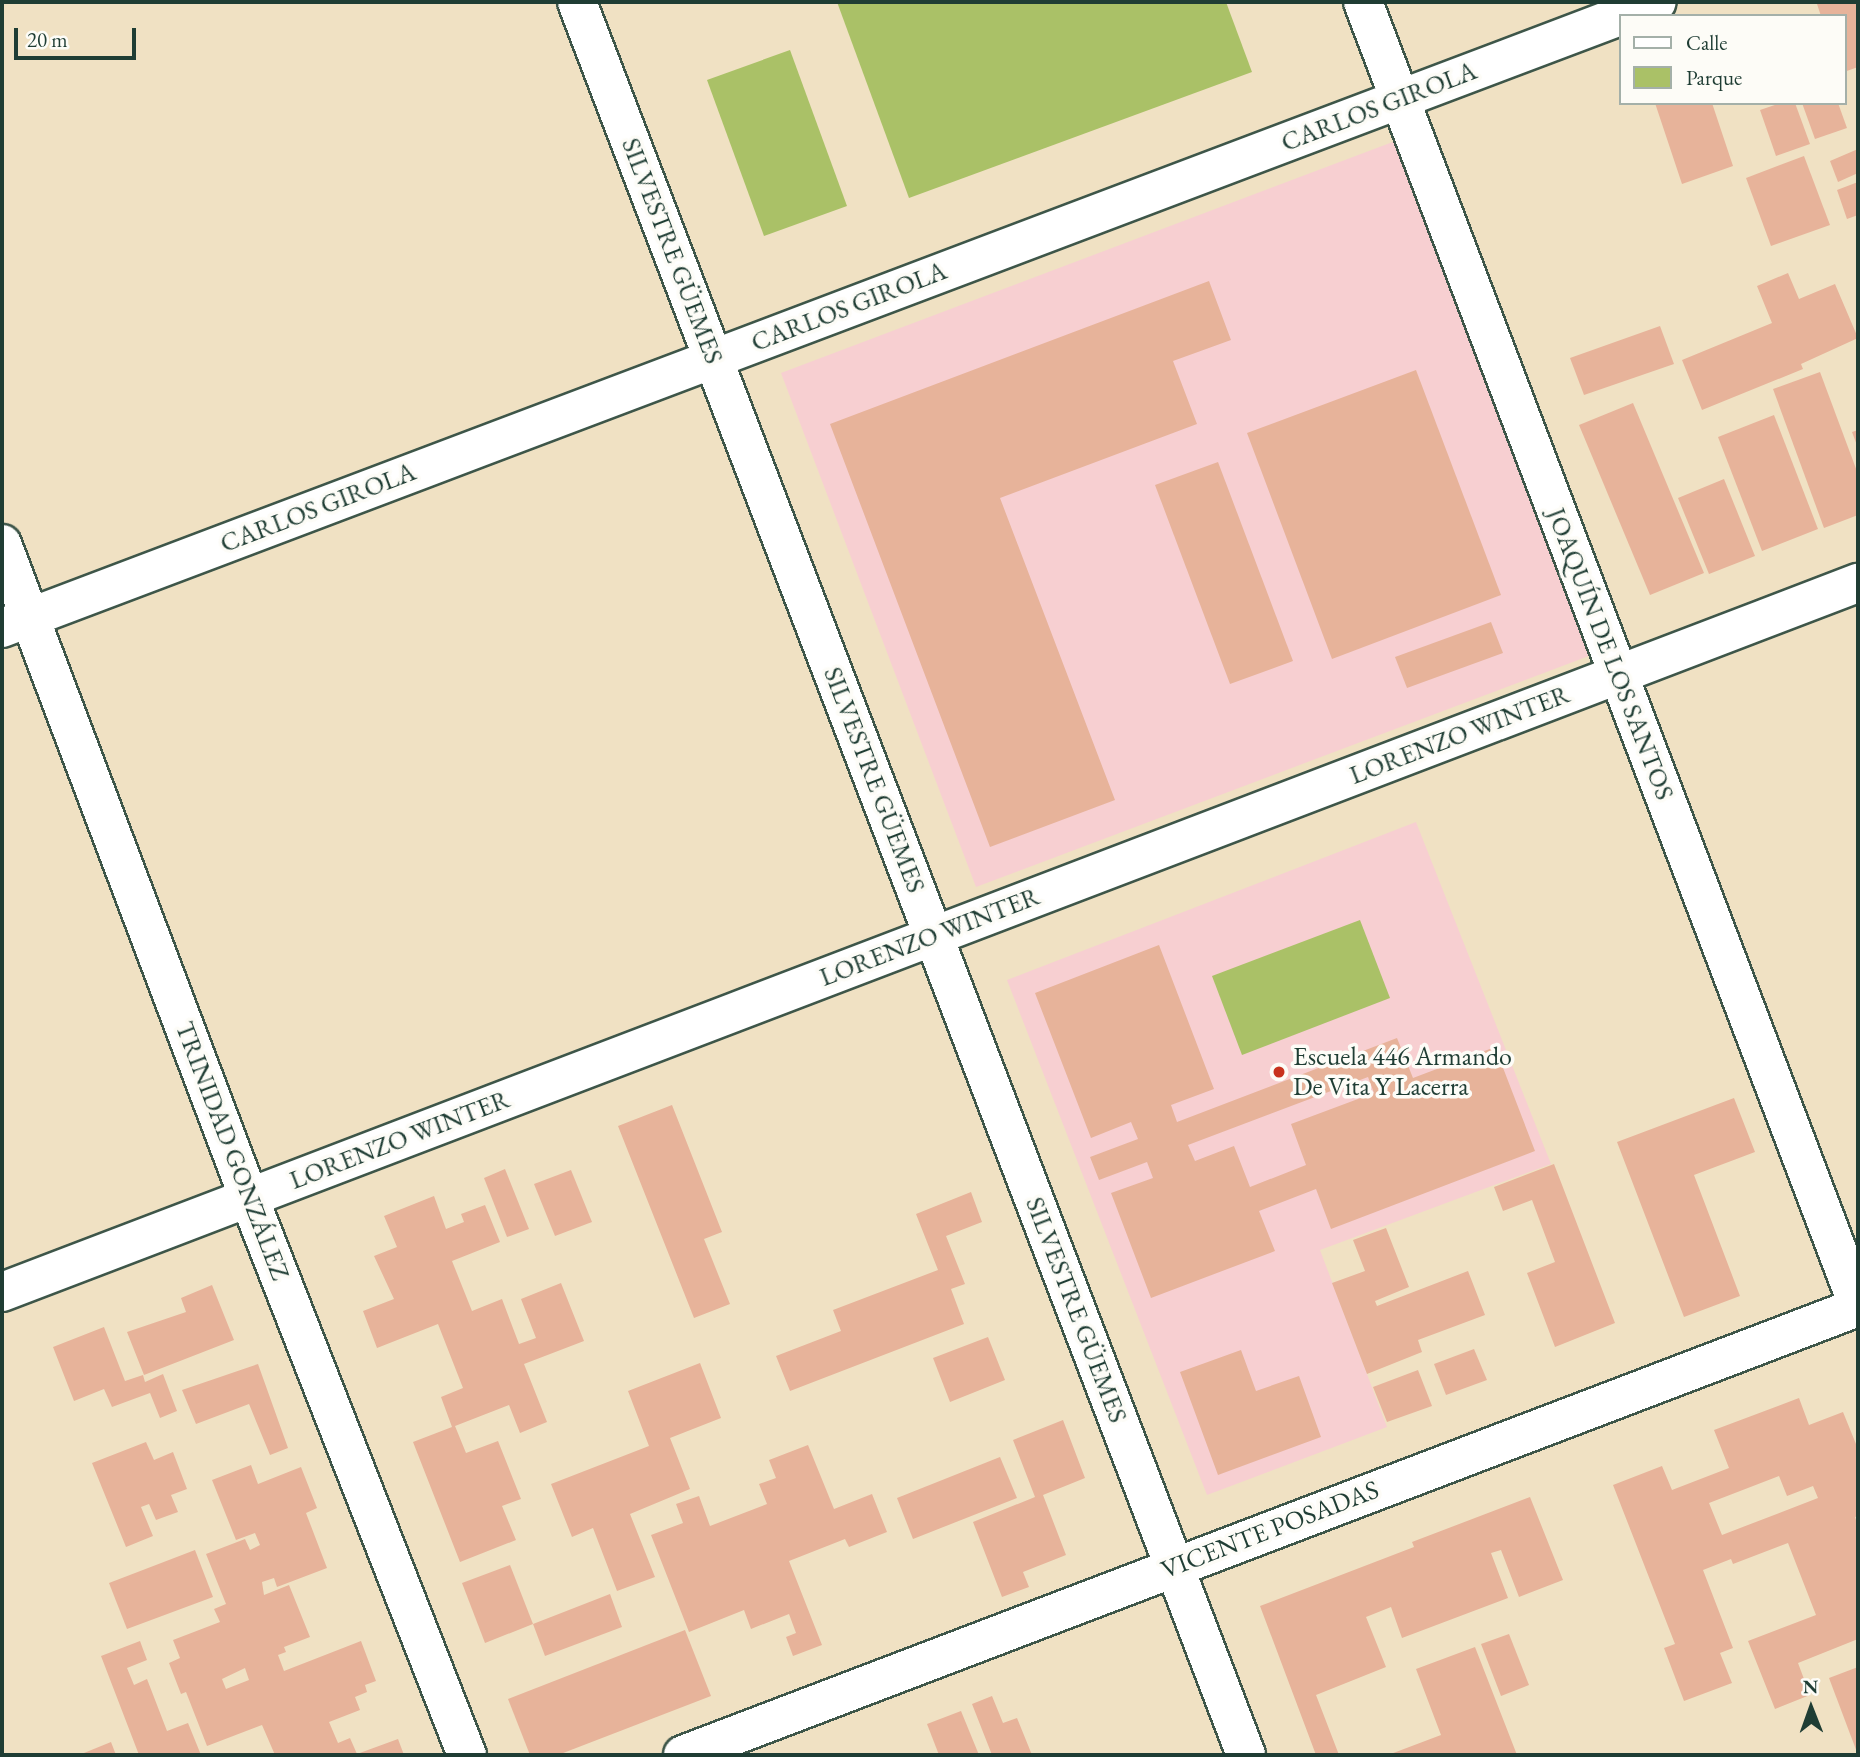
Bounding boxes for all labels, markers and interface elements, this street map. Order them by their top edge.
scale bar [18,14,140,58]
legend [1618,14,1846,105]
text: 20 m [27,26,68,53]
text: Calle [1686,29,1728,56]
street label: CARLOS GIROLA [1277,55,1481,159]
text: Parque [1686,64,1742,91]
street label: SILVESTRE GÜEMES [615,134,729,368]
street label: CARLOS GIROLA [747,255,951,359]
street label: CARLOS GIROLA [216,456,420,560]
street label: JOAQUÍN DE LOS SANTOS [1540,504,1680,804]
street label: SILVESTRE GÜEMES [817,663,931,897]
street label: LORENZO WINTER [1345,679,1575,791]
street label: LORENZO WINTER [815,881,1045,993]
street label: TRINIDAD GONZÁLEZ [168,1017,296,1285]
place label: Escuela 446 Armando De Vita Y Lacerra [1293,1041,1512,1102]
marker: Escuela 446 Armando De Vita Y Lacerra [1271,1064,1287,1080]
street label: LORENZO WINTER [285,1084,515,1196]
street label: SILVESTRE GÜEMES [1019,1193,1133,1427]
street label: VICENTE POSADAS [1157,1474,1383,1586]
north arrow [1776,1673,1846,1743]
text: N [1803,1674,1819,1699]

